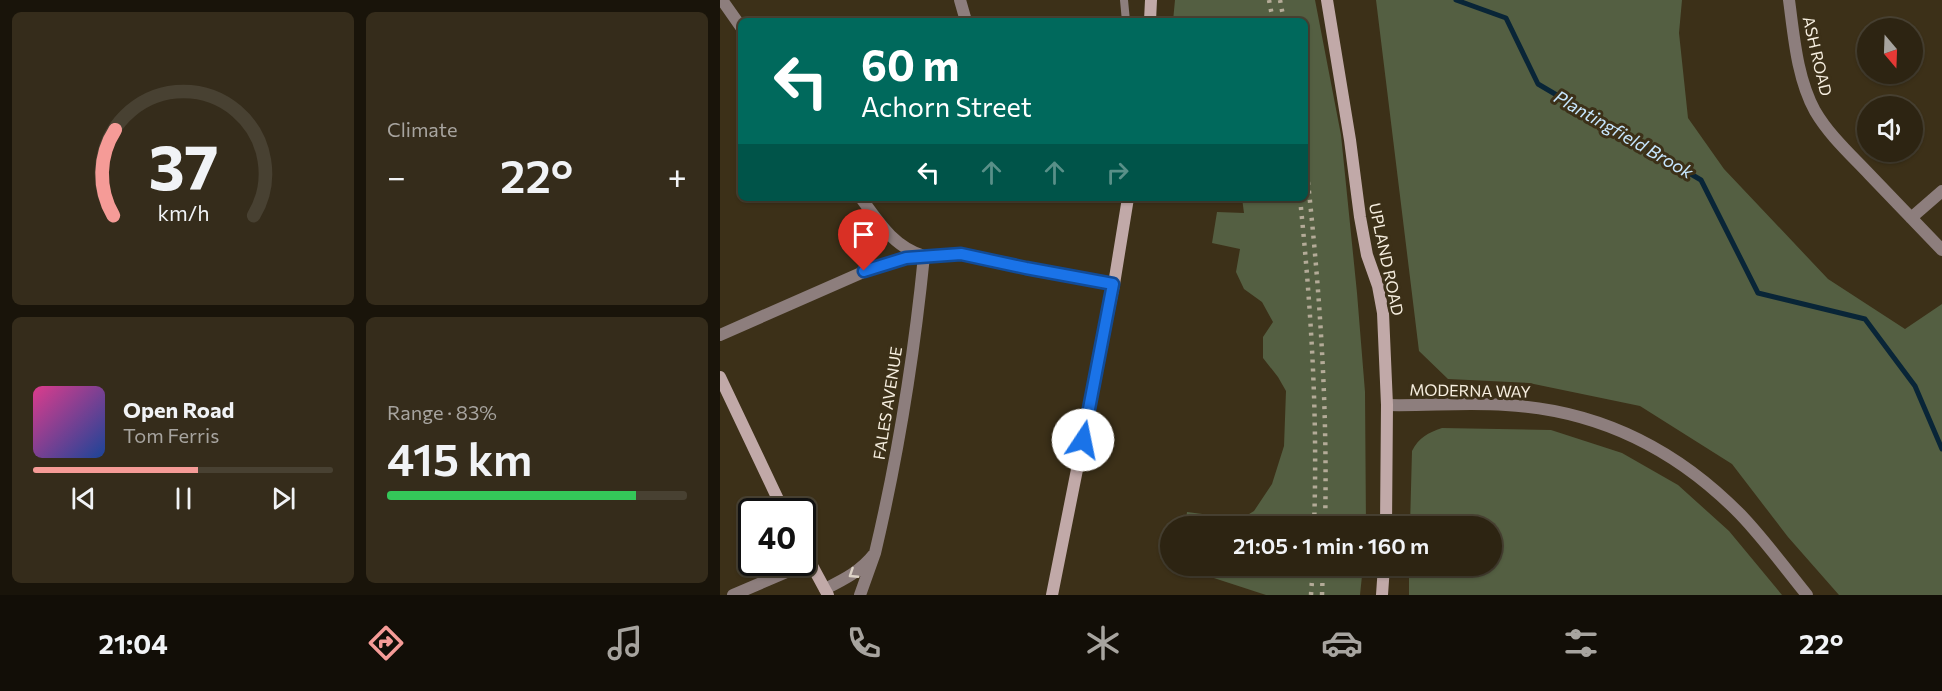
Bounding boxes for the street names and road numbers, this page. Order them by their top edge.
street label: ASH ROAD [1800,14,1836,98]
street label: UPLAND ROAD [1366,201,1408,317]
street label: FALES AVENUE [869,345,905,461]
street label: MODERNA WAY [1409,379,1531,401]

